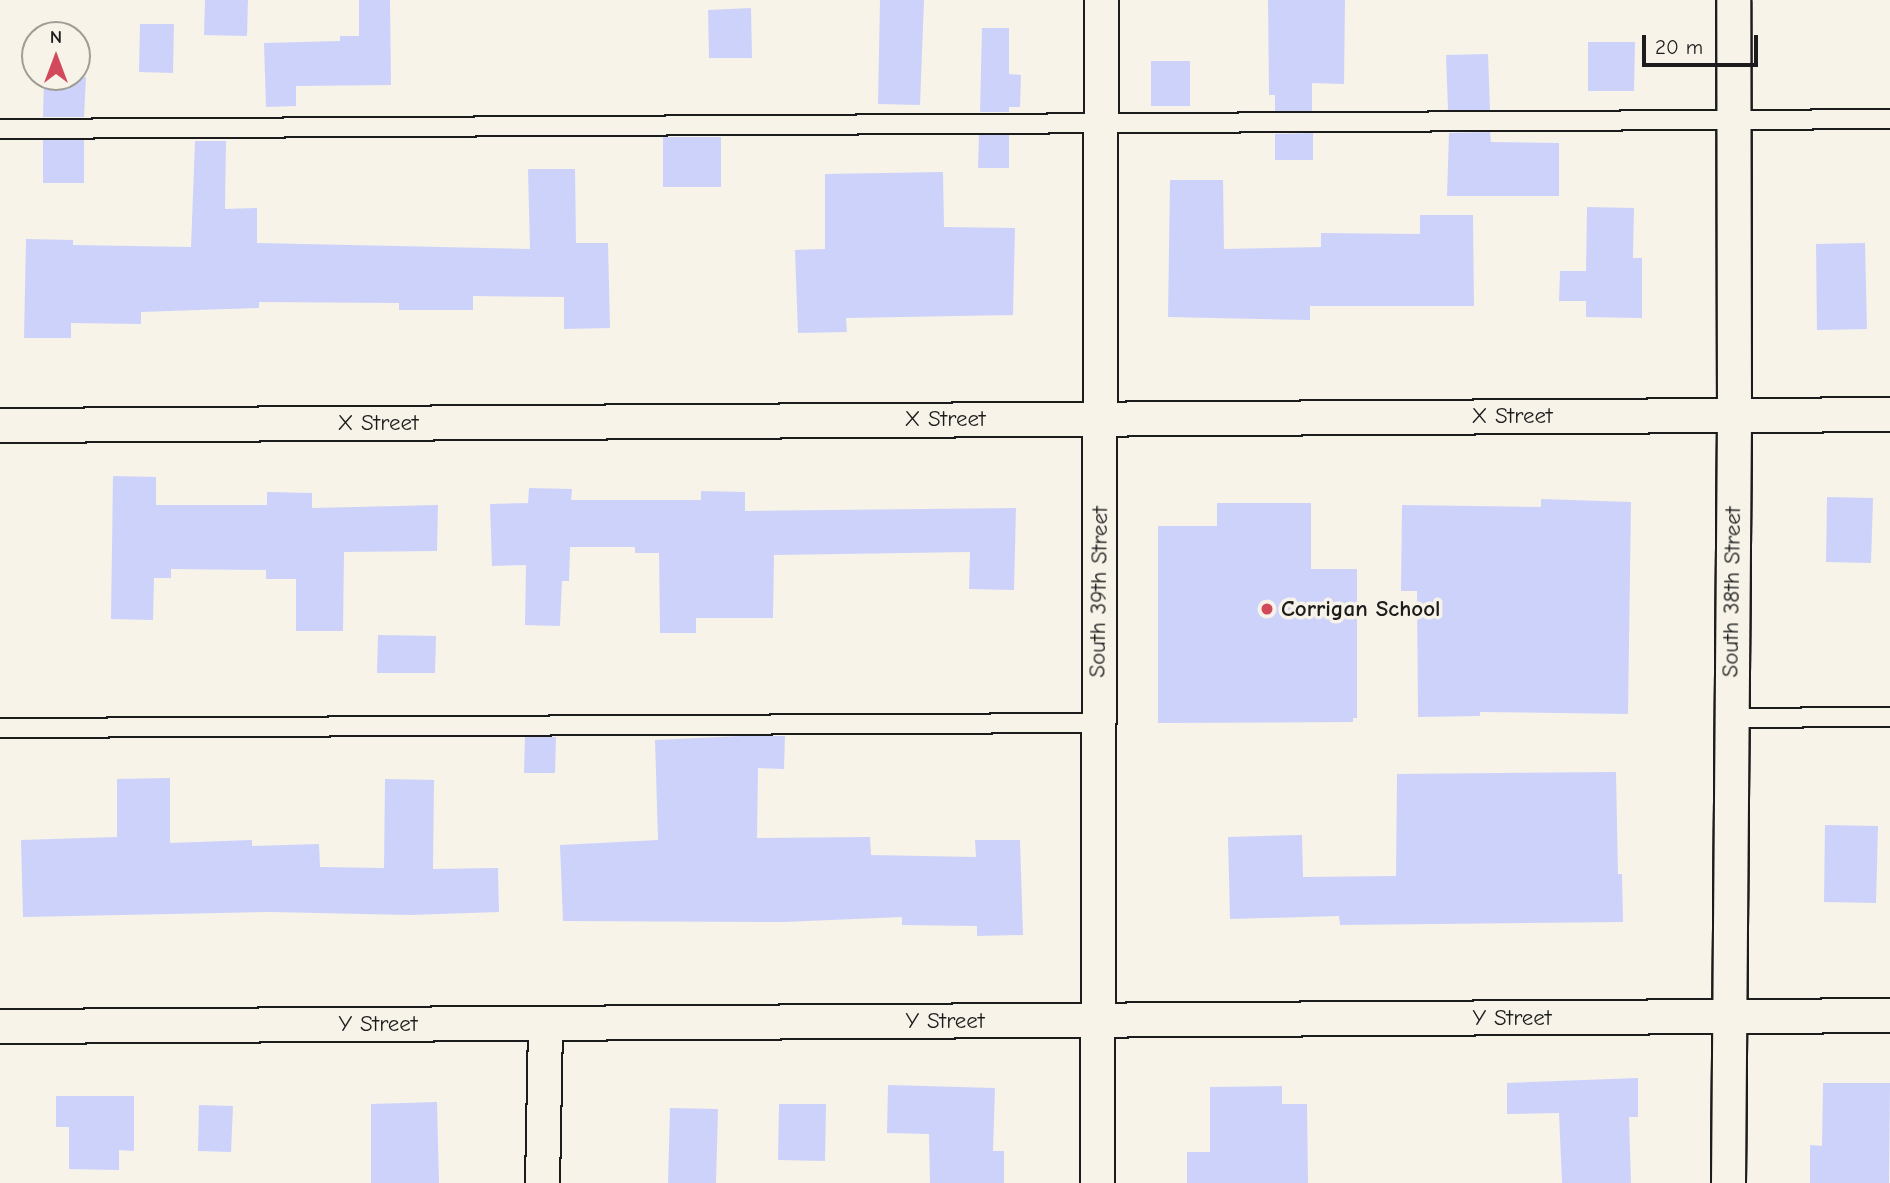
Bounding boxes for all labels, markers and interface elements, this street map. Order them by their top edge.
north arrow [21,21,91,91]
scale bar [1645,21,1760,65]
text: N [50,26,62,48]
text: 20 m [1655,35,1703,59]
street label: X Street [1471,402,1553,430]
street label: X Street [904,405,986,433]
street label: X Street [337,409,419,437]
street label: South 39th Street [1084,506,1114,678]
street label: South 38th Street [1717,506,1747,678]
place label: Corrigan School [1281,595,1441,623]
marker: Corrigan School [1259,601,1275,617]
street label: Y Street [1473,1004,1551,1032]
street label: Y Street [906,1007,984,1035]
street label: Y Street [339,1010,417,1038]

